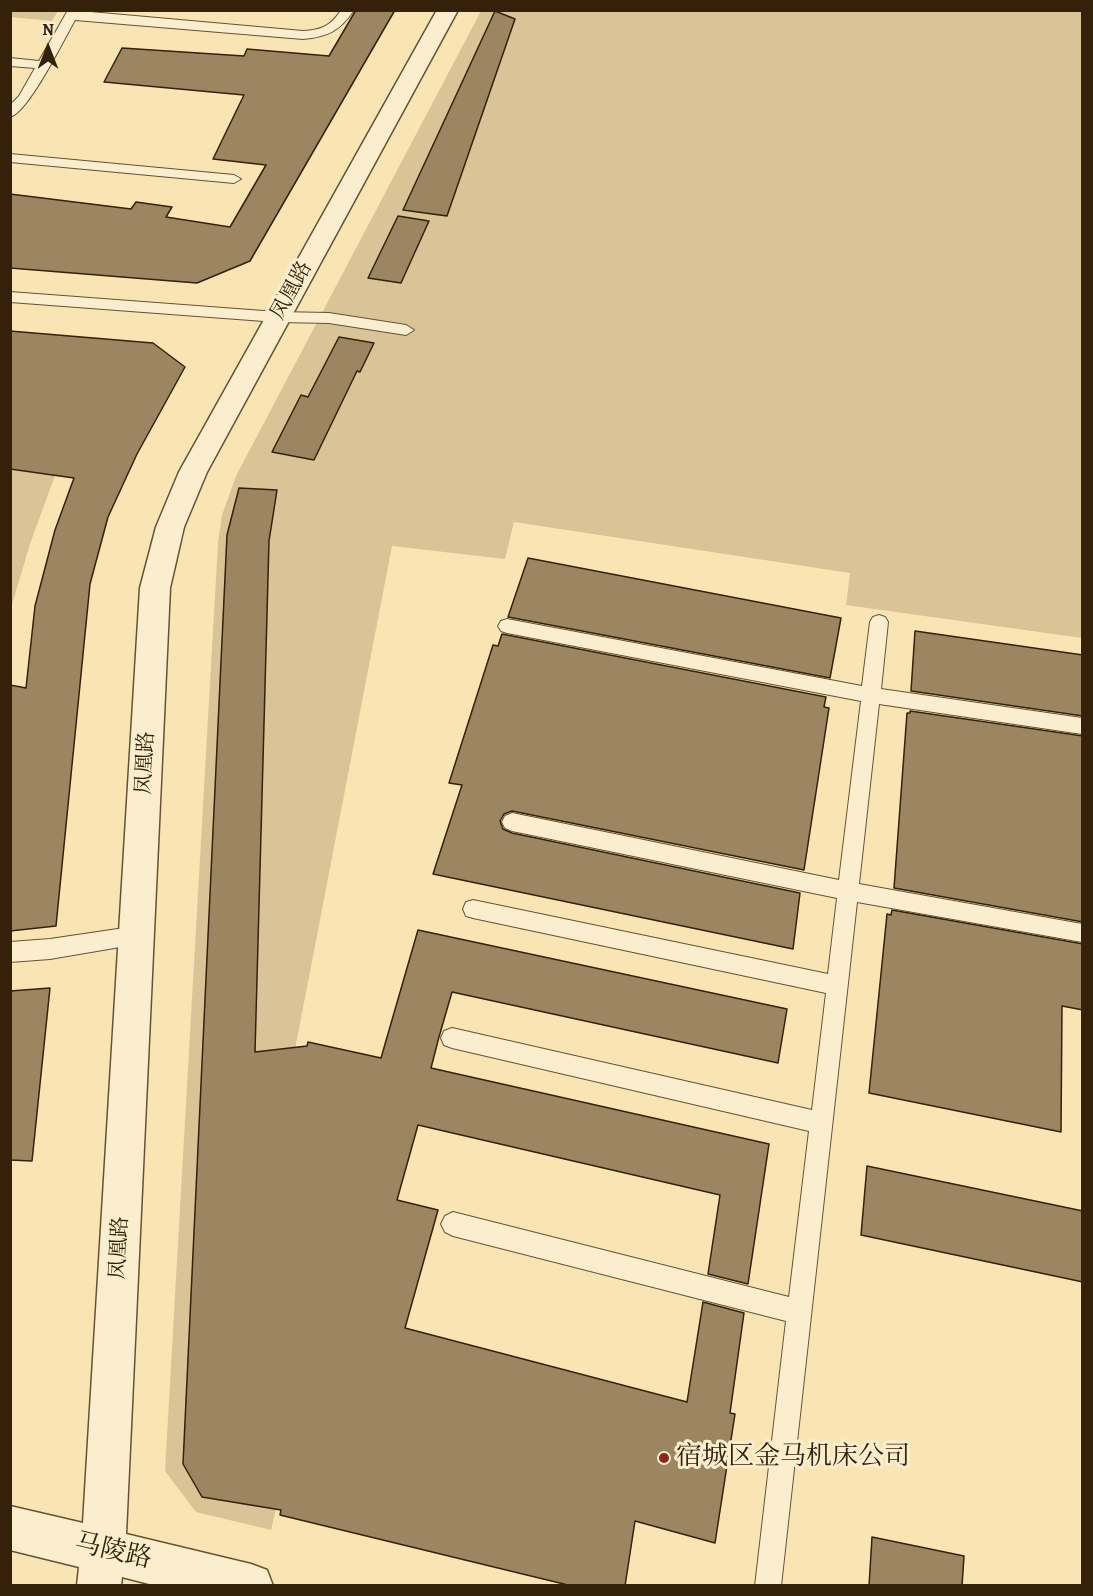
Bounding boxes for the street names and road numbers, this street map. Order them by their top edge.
street label: 凤凰路 [266,257,318,325]
street label: 凤凰路 [132,731,160,795]
street label: 凤凰路 [106,1216,134,1280]
street label: 马陵路 [71,1528,155,1576]

